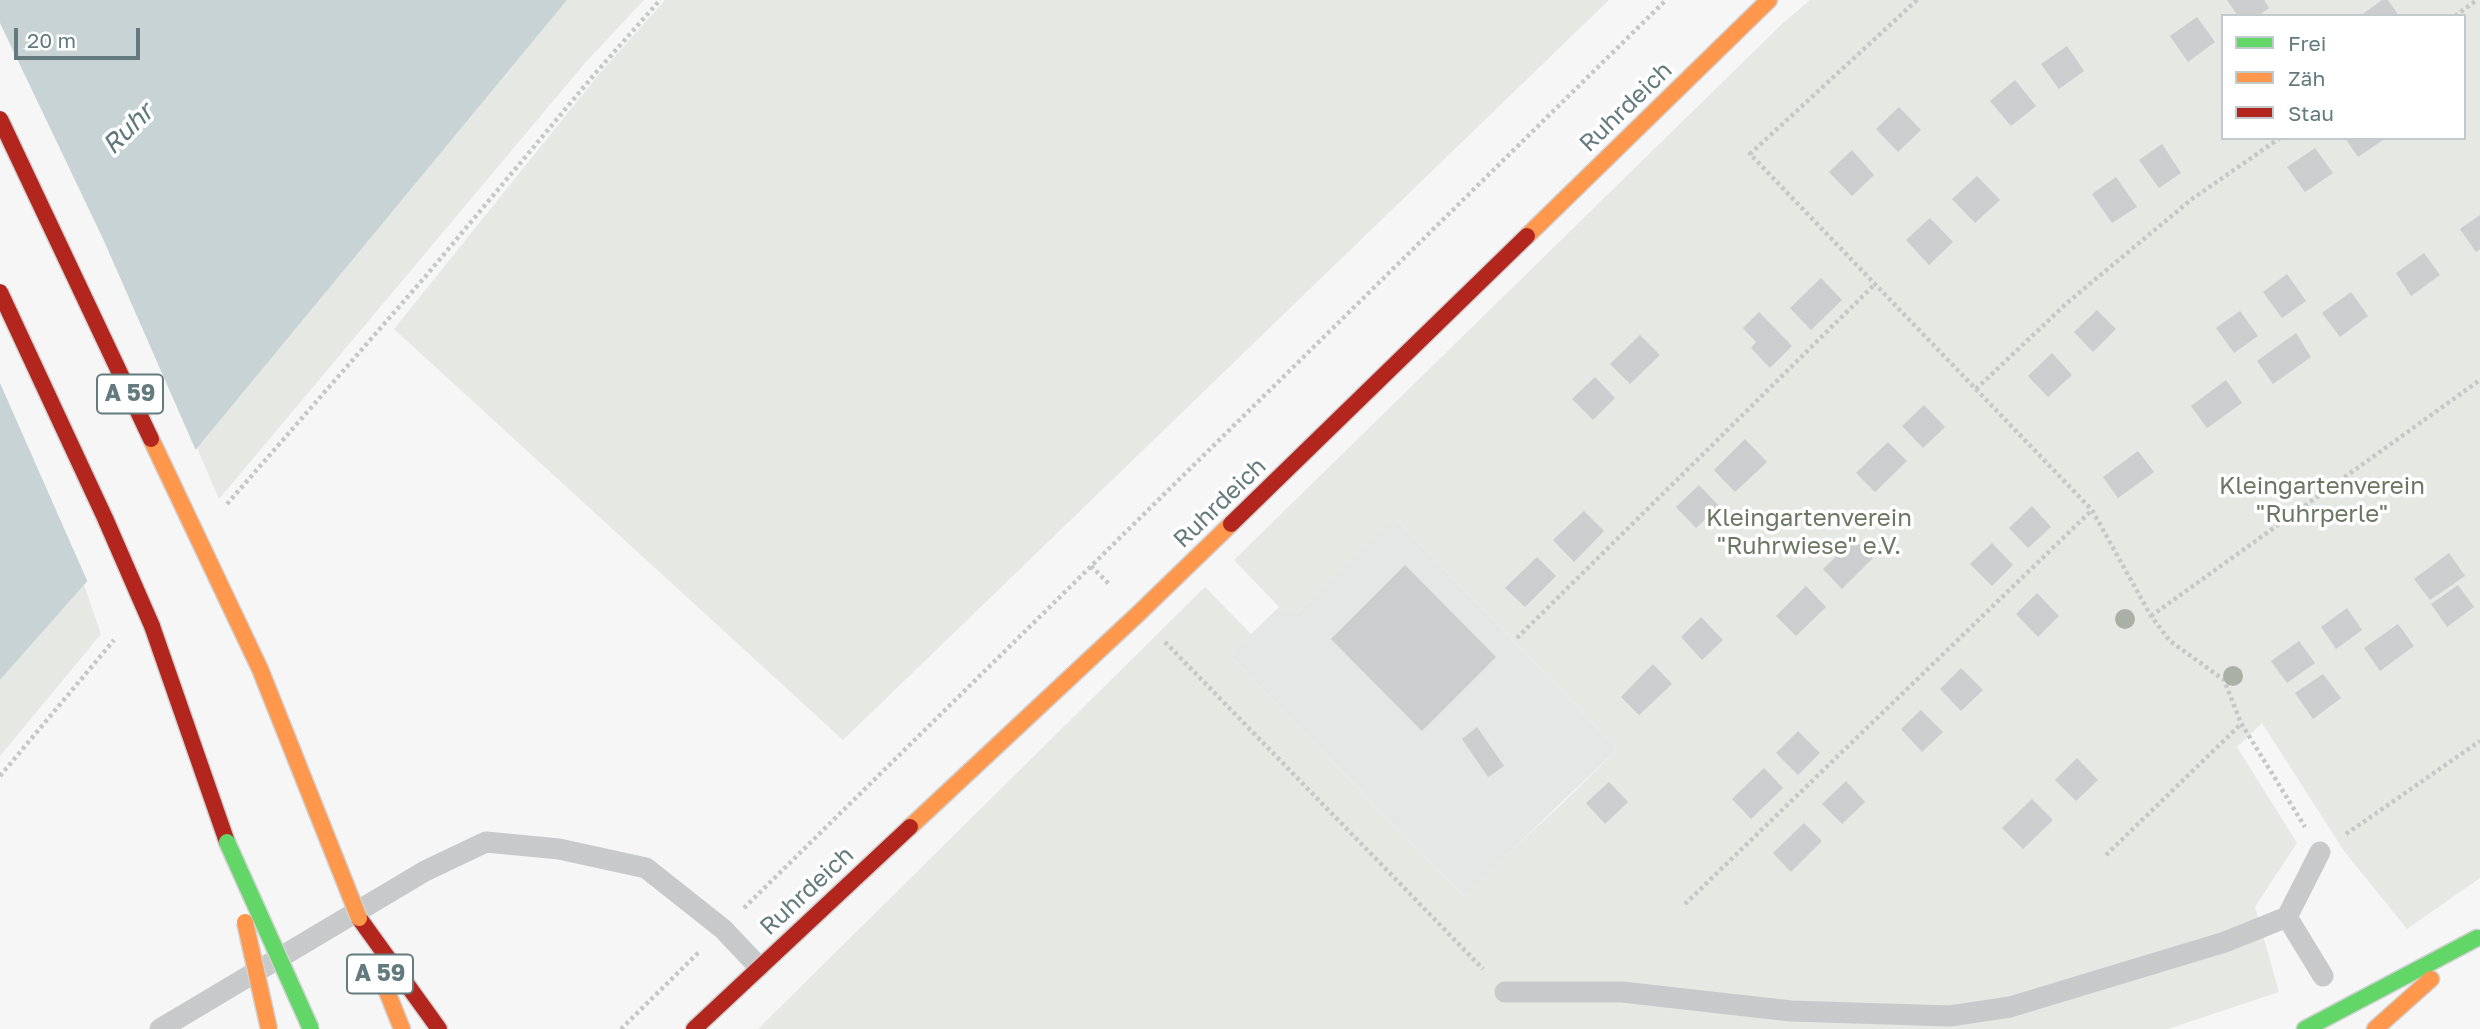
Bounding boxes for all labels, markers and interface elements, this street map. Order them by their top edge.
scale bar [18,14,144,58]
legend [2221,14,2466,140]
text: 20 m [27,27,76,53]
text: Frei [2288,30,2326,56]
street label: Ruhrdeich [1574,56,1678,158]
text: Zäh [2288,65,2325,91]
water label: Ruhr [96,97,160,161]
text: Stau [2288,100,2334,126]
road number: A 59 [97,374,163,414]
street label: Ruhrdeich [1168,452,1272,554]
park label: Kleingartenverein "Ruhrperle" [2219,472,2425,528]
park label: Kleingartenverein "Ruhrwiese" e.V. [1706,504,1912,560]
street label: Ruhrdeich [754,841,860,941]
road number: A 59 [347,954,413,993]

